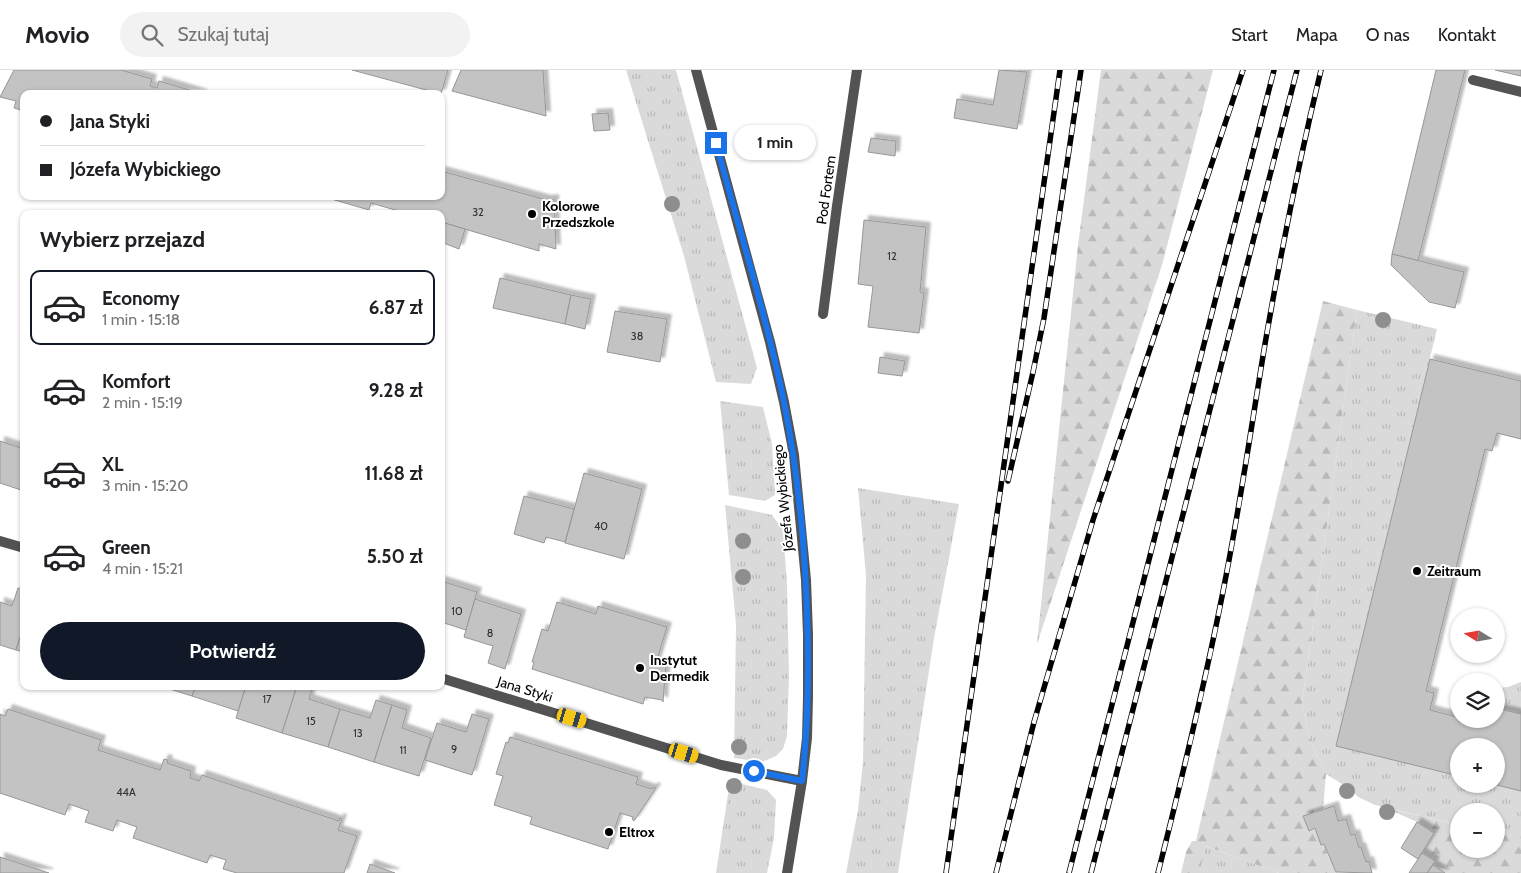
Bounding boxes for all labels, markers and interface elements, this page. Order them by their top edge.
search box [120,12,470,57]
text: Movio [25,20,90,49]
icon: search [138,21,166,49]
text: Szukaj tutaj [178,23,269,46]
text: Start [1231,24,1268,46]
text: Mapa [1296,24,1338,46]
text: O nas [1366,24,1410,46]
text: Kontakt [1438,24,1496,46]
text: Jana Styki [70,110,150,133]
callout: 1 min [734,126,816,160]
route end [705,132,727,154]
text: 1 min [757,133,793,152]
street label: Pod Fortem [812,154,840,226]
text: Józefa Wybickiego [70,158,221,181]
place label: Kolorowe Przedszkole [542,197,614,231]
house number: 32 [472,205,484,219]
marker: Kolorowe Przedszkole [526,208,538,220]
text: Wybierz przejazd [40,226,205,253]
house number: 12 [887,249,897,263]
icon: car [42,285,87,330]
text: Economy [102,287,180,310]
text: 6.87 zł [369,296,423,319]
text: 1 min · 15:18 [102,310,180,329]
house number: 38 [631,329,643,343]
icon: car [42,368,87,413]
text: Komfort [102,370,171,393]
text: 9.28 zł [369,379,423,402]
text: 2 min · 15:19 [102,393,183,412]
street label: Józefa Wybickiego [768,443,798,553]
icon: car [42,451,87,496]
text: XL [102,453,123,476]
text: 11.68 zł [364,462,423,485]
text: 3 min · 15:20 [102,476,188,495]
house number: 40 [594,519,608,533]
icon: car [42,534,87,579]
text: Green [102,536,151,559]
text: 5.50 zł [367,545,423,568]
text: 4 min · 15:21 [102,559,183,578]
place label: Zeitraum [1427,562,1481,580]
marker: Zeitraum [1411,565,1423,577]
house number: 10 [451,604,463,618]
north arrow [1450,608,1505,662]
map controls [1450,608,1505,858]
button: Potwierdź [40,622,425,680]
house number: 8 [487,626,493,640]
place label: Instytut Dermedik [650,651,710,685]
marker: Instytut Dermedik [634,662,646,674]
street label: Jana Styki [494,672,555,706]
button: layers [1450,673,1505,728]
house number: 17 [262,692,272,706]
car [555,706,588,730]
house number: 15 [306,714,316,728]
house number: 13 [353,726,363,740]
button: + [1450,738,1505,793]
car [667,741,700,765]
house number: 9 [451,742,457,756]
house number: 11 [399,743,407,757]
route start [743,760,765,782]
house number: 44A [116,785,136,799]
button: − [1450,803,1505,858]
place label: Eltrox [619,823,655,841]
marker: Eltrox [603,826,615,838]

